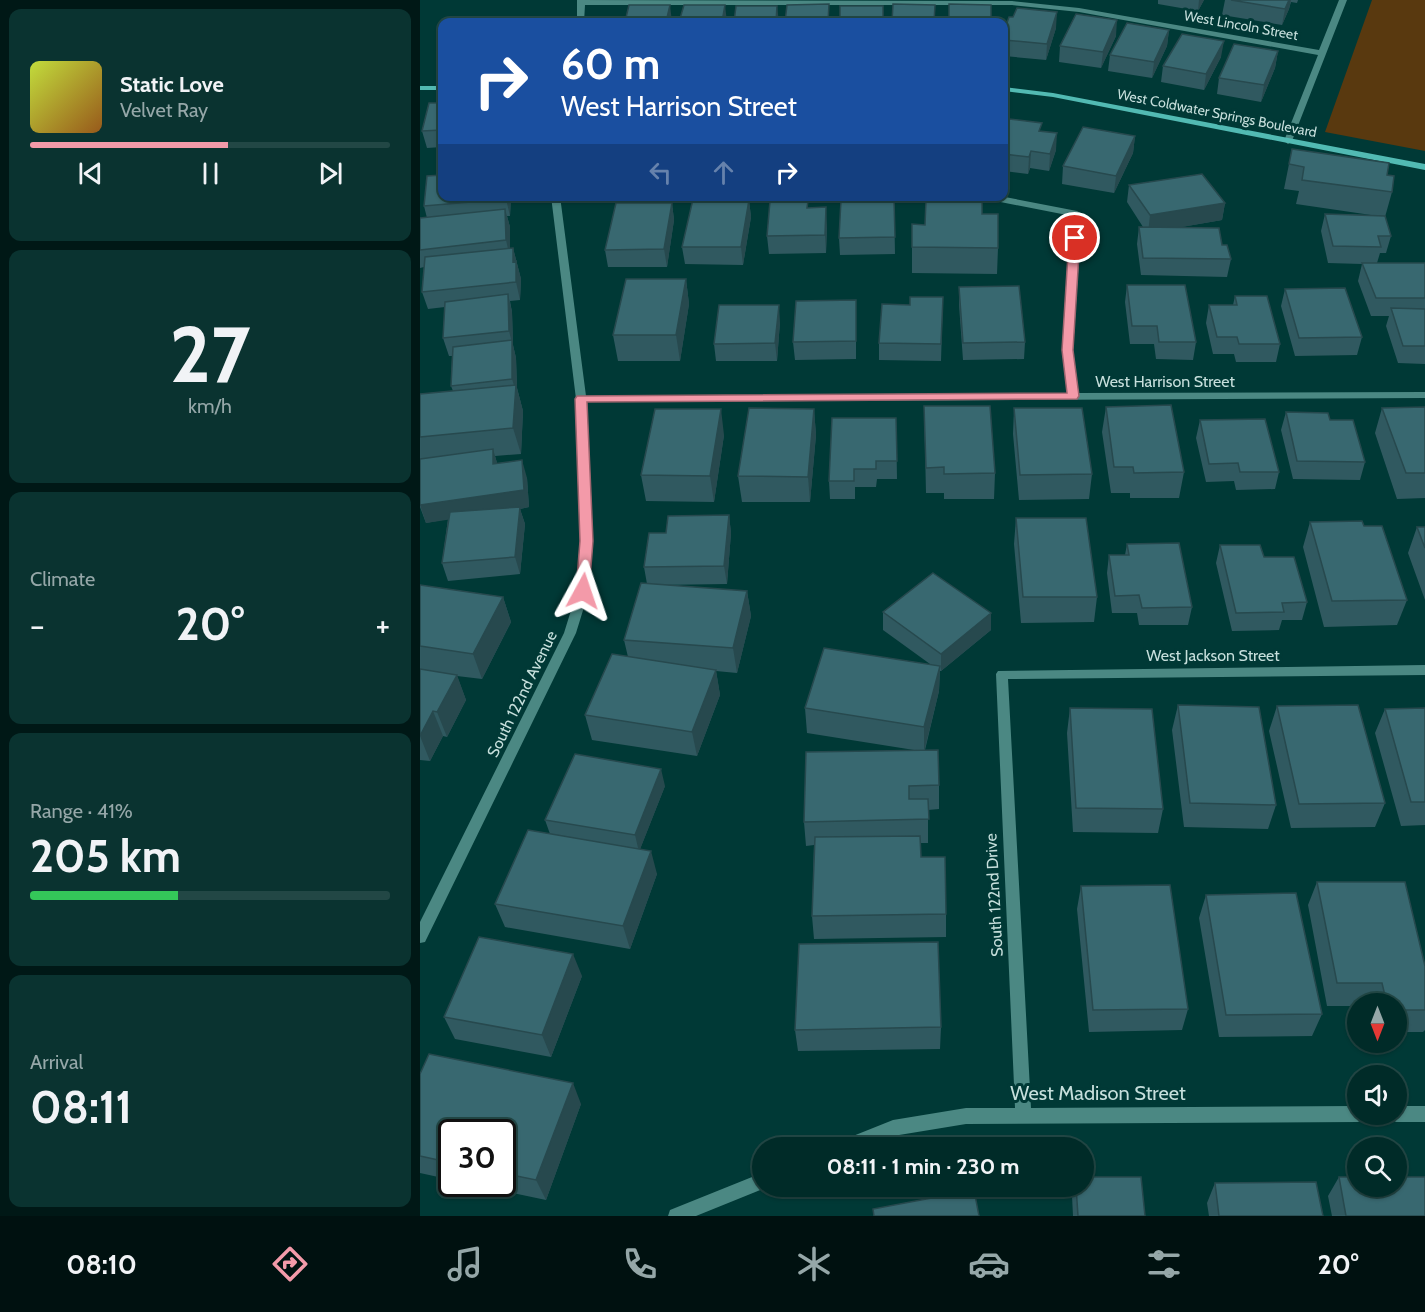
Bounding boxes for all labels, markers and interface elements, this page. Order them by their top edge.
street label: West Lincoln Street [1183,6,1300,44]
text: 60 m [561,38,660,90]
icon: right [462,42,540,120]
text: Static Love [120,71,224,98]
street label: West Coldwater Springs Boulevard [1116,85,1318,141]
text: West Harrison Street [561,90,797,123]
text: Velvet Ray [120,98,208,122]
icon: left [644,156,677,189]
icon: ahead [707,156,740,189]
icon: right [770,156,803,189]
icon: previous [74,157,107,190]
icon: pause [194,157,227,190]
icon: next [314,157,347,190]
pin [1049,212,1100,263]
icon: arrive [1058,221,1091,254]
text: 27 [169,307,251,402]
street label: West Harrison Street [1095,372,1235,391]
text: km/h [188,394,232,418]
position arrow [551,559,615,623]
text: Climate [30,567,95,591]
text: 20° [176,597,244,651]
text: − [30,605,45,645]
text: + [375,605,390,645]
street label: South 122nd Avenue [483,628,561,760]
street label: West Jackson Street [1146,646,1280,665]
text: Range · 41% [30,799,133,823]
text: 205 km [30,829,181,883]
street label: South 122nd Drive [981,833,1007,957]
north arrow [1347,993,1407,1053]
map controls [1347,993,1407,1197]
text: Arrival [30,1050,83,1074]
button: sound [1347,1065,1407,1125]
text: 08:11 [30,1080,132,1134]
street label: West Madison Street [1010,1081,1186,1105]
speed limit sign: 30 [438,1119,516,1197]
button: search [1347,1137,1407,1197]
text: 08:11 · 1 min · 230 m [827,1153,1019,1180]
icon: directions [269,1243,311,1285]
icon: music [444,1243,486,1285]
icon: phone [619,1243,661,1285]
icon: climate [793,1243,835,1285]
icon: car [968,1243,1010,1285]
icon: filters [1143,1243,1185,1285]
text: 08:10 [66,1248,137,1281]
text: 20° [1317,1248,1359,1281]

